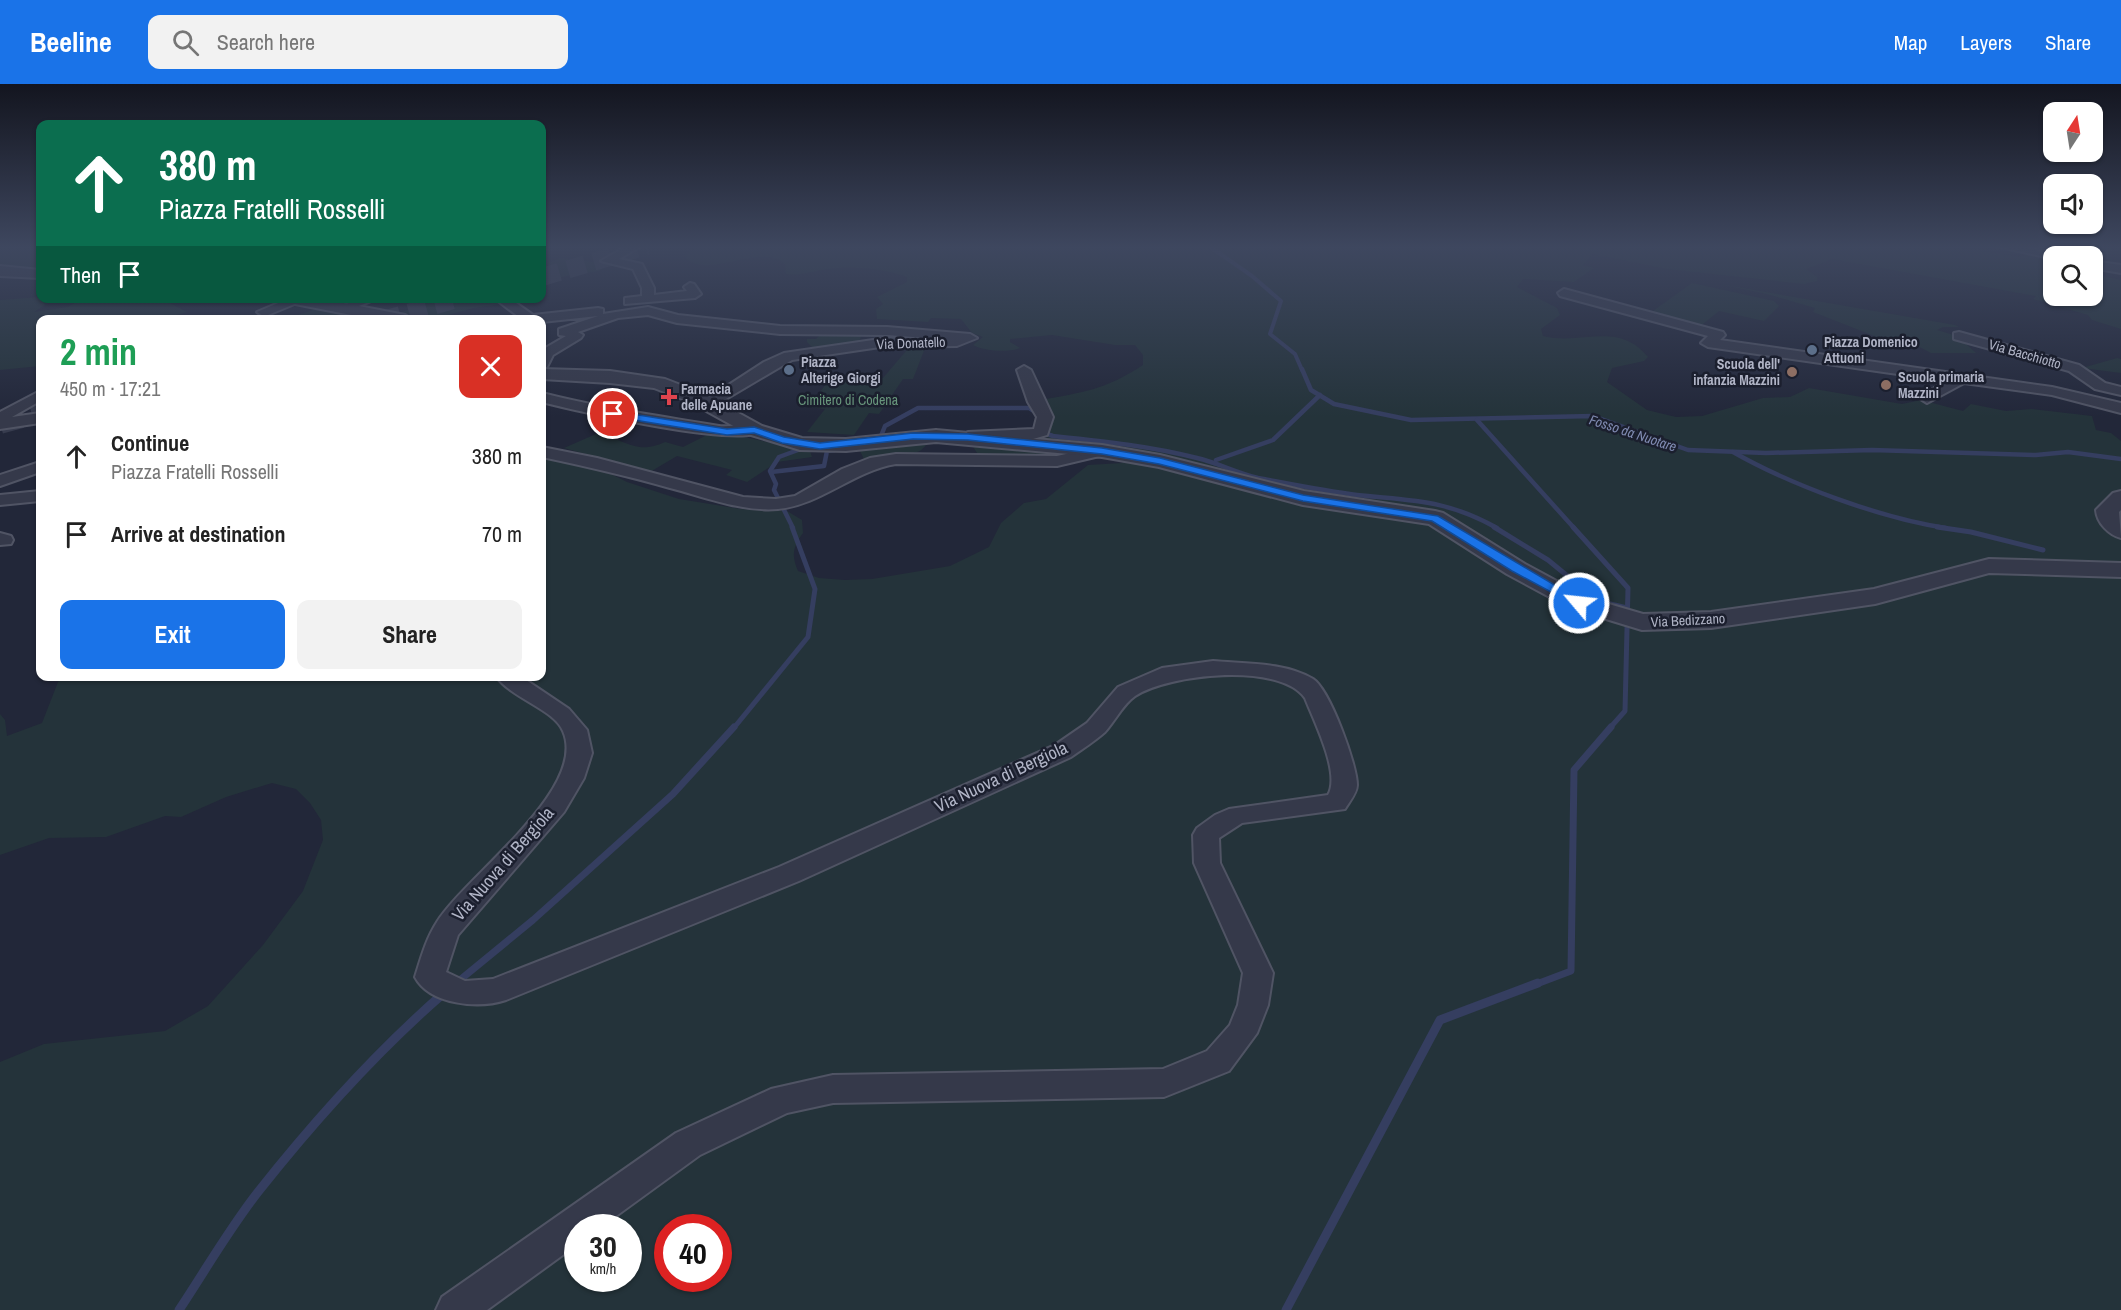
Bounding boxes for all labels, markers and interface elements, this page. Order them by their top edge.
search box [148,15,568,69]
text: Beeline [30,23,112,61]
icon: search [169,26,202,59]
text: Search here [217,27,315,57]
text: Map [1894,28,1927,57]
text: Layers [1960,28,2012,57]
text: Share [2045,28,2091,57]
north arrow [2043,102,2103,162]
map controls [2043,102,2103,306]
text: 380 m [159,137,257,193]
icon: ahead [60,144,138,222]
button: sound [2043,174,2103,234]
text: Piazza Fratelli Rosselli [159,191,385,227]
button: search [2043,246,2103,306]
icon: arrive [113,258,146,291]
text: Then [60,260,101,290]
text: 2 min [60,328,137,376]
street label: Via Donatello [876,333,946,353]
place label: Piazza Domenico Attuoni [1824,333,1918,367]
button: close [459,335,522,398]
street label: Via Bacchiotto [1987,335,2063,373]
marker: Piazza Domenico Attuoni [1805,343,1819,357]
place label: Piazza Alterige Giorgi [801,353,881,387]
place label: Scuola dell' infanzia Mazzini [1693,355,1780,389]
marker: Piazza Alterige Giorgi [782,363,796,377]
marker: Scuola dell' infanzia Mazzini [1785,365,1799,379]
place label: Scuola primaria Mazzini [1898,368,1985,402]
text: 450 m · 17:21 [60,375,160,402]
marker: Scuola primaria Mazzini [1879,378,1893,392]
place label: Farmacia delle Apuane [681,380,752,414]
pin [587,388,638,439]
marker: Farmacia delle Apuane [662,390,676,404]
park label: Cimitero di Codena [798,391,899,409]
icon: arrive [596,397,629,430]
water label: Fosso da Nuotare [1587,410,1679,456]
text: Continue [111,428,189,458]
icon: ahead [60,440,93,473]
text: 380 m [472,441,522,471]
text: Piazza Fratelli Rosselli [111,458,279,485]
icon: arrive [60,518,93,551]
text: Arrive at destination [111,519,285,549]
text: 70 m [482,519,522,549]
position arrow [1547,571,1611,635]
button: Exit [60,600,285,669]
button: Share [297,600,522,669]
street label: Via Bedizzano [1650,609,1726,631]
street label: Via Nuova di Bergiola [930,735,1071,818]
street label: Via Nuova di Bergiola [446,801,559,926]
speed limit sign: 40 [654,1214,732,1292]
text: 30 [589,1226,617,1266]
text: km/h [590,1258,616,1279]

